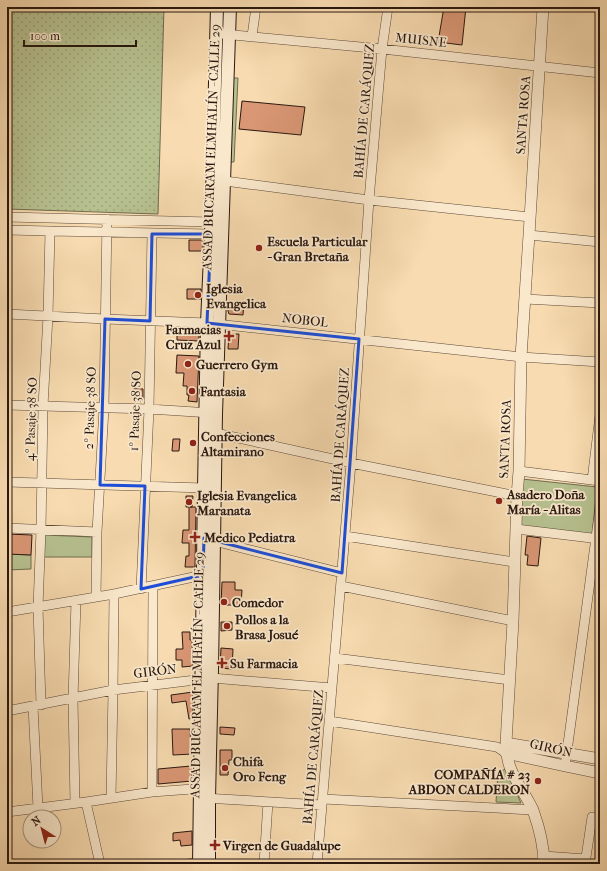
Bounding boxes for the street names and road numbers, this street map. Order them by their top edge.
street label: ASSAD BUCARAM ELMHALÍN - CALLE 29 [199,24,223,271]
street label: MUISNE [395,30,447,50]
street label: BAHÍA DE CARÁQUEZ [351,43,377,179]
street label: SANTA ROSA [513,74,533,155]
street label: NOBOL [281,310,329,330]
street label: 2º Pasaje 38 SO [81,366,99,450]
street label: BAHÍA DE CARÁQUEZ [328,367,352,503]
street label: 1º Pasaje 38 SO [126,370,144,452]
street label: 4º Pasaje 38 SO [22,377,40,461]
street label: SANTA ROSA [496,399,514,479]
street label: ASSAD BUCARAM ELMHALÍN - CALLE 29 [187,552,207,799]
street label: GIRÓN [133,661,178,681]
street label: BAHÍA DE CARÁQUEZ [300,689,326,825]
street label: GIRÓN [528,736,574,760]

